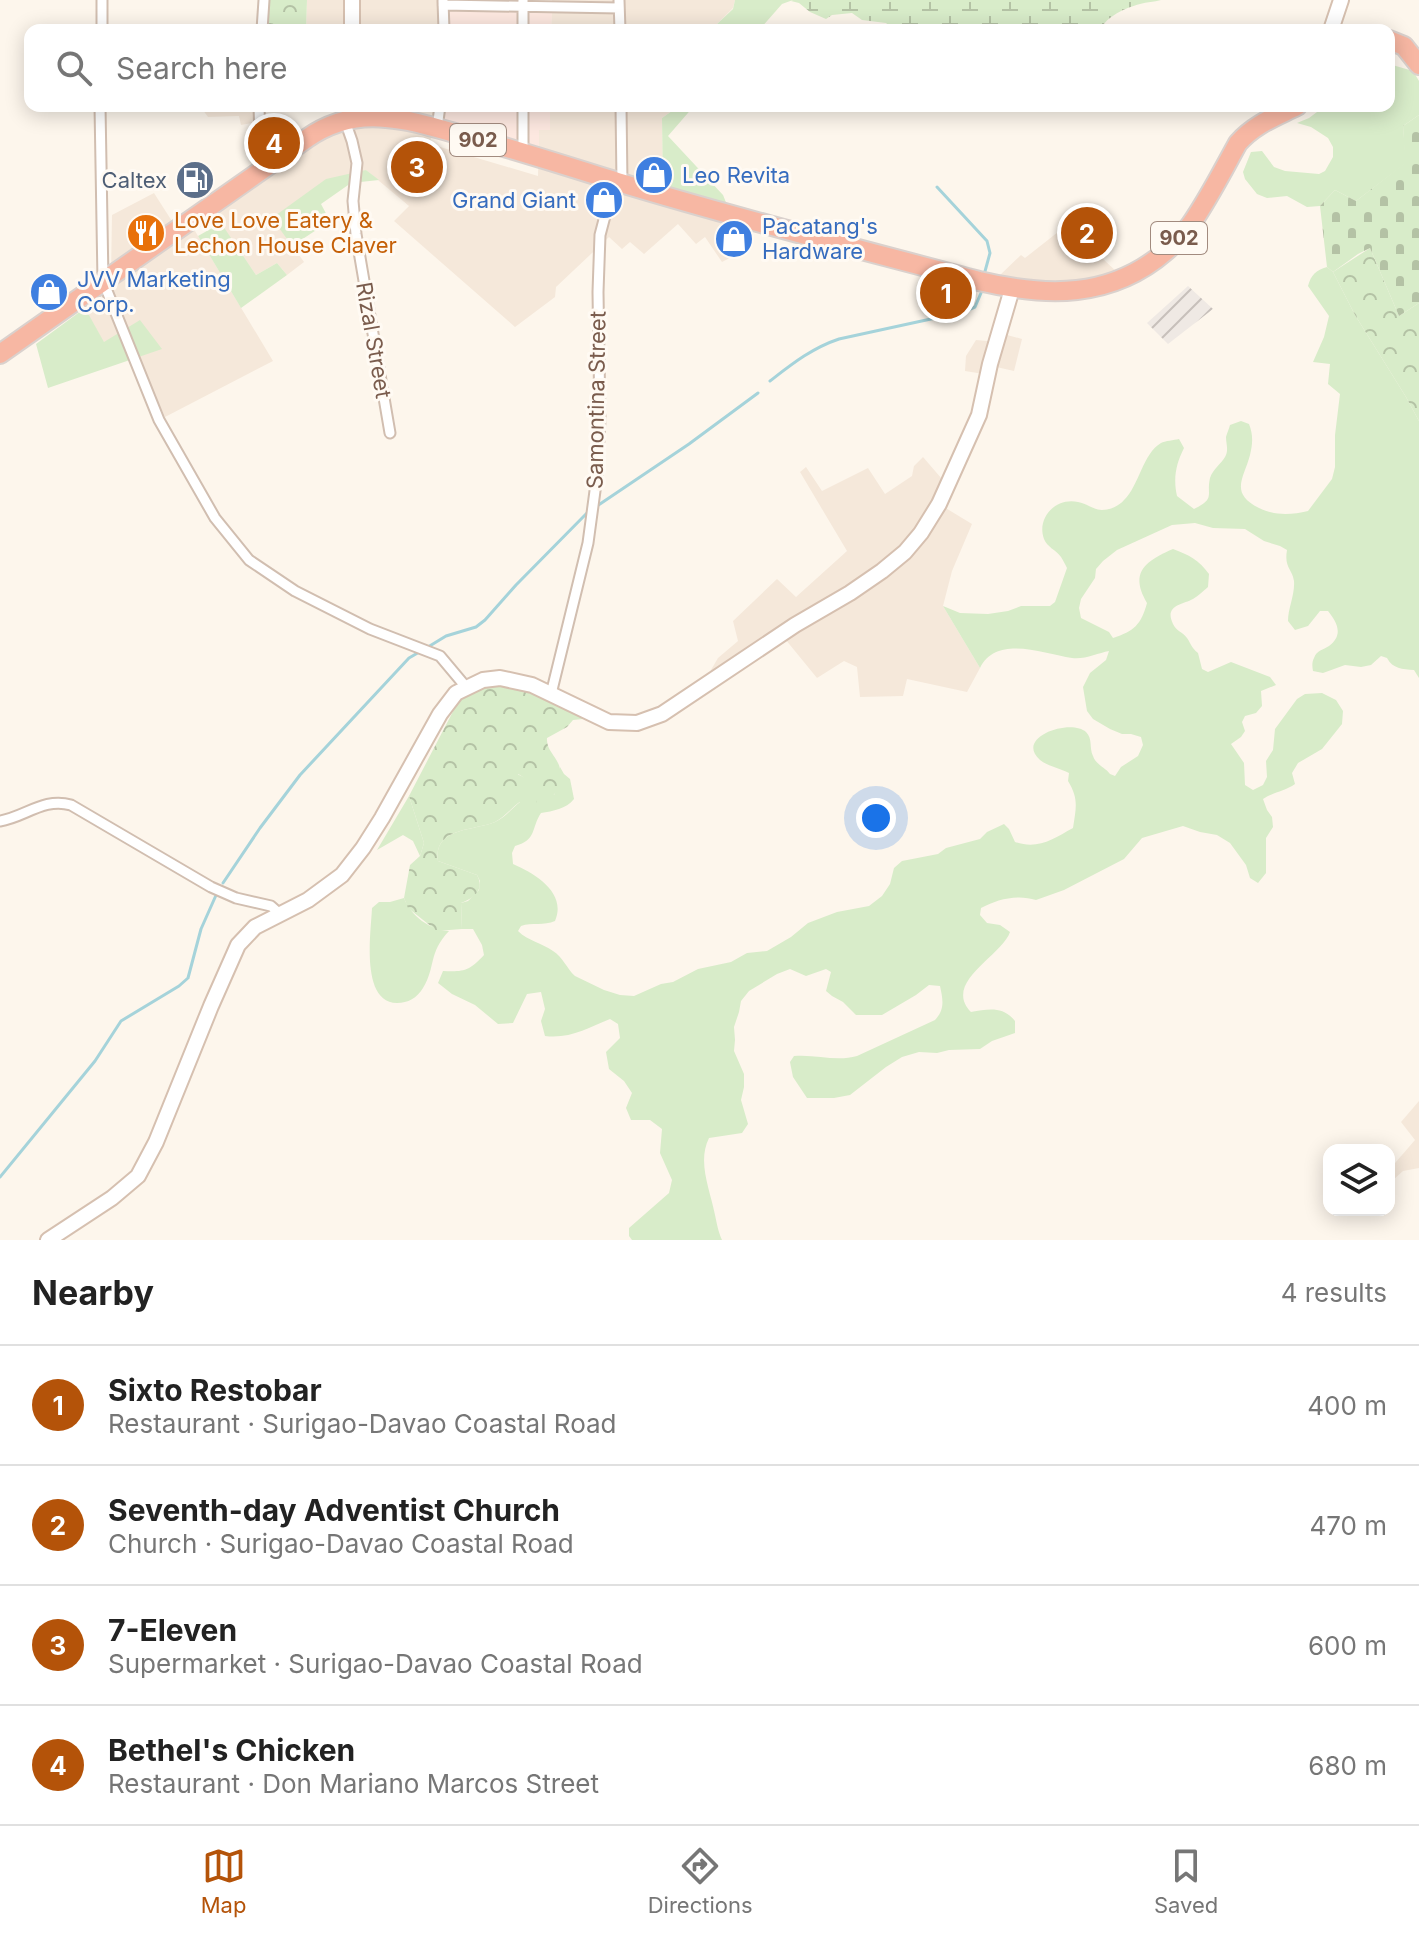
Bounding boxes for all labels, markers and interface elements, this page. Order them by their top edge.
search box [24,24,1395,112]
icon: search [52,46,96,90]
text: Search here [116,50,288,86]
pin: 4 [248,113,300,173]
road number: 902 [450,124,506,156]
pin: 3 [391,137,443,197]
shop icon: Leo Revita [633,154,675,196]
fuel station icon: Caltex [174,159,216,201]
place label: Leo Revita [682,162,790,188]
place label: Caltex [102,167,167,193]
shop icon: Grand Giant [583,179,625,221]
place label: Grand Giant [452,187,576,213]
pin: 2 [1061,203,1113,263]
place label: Love Love Eatery & Lechon House Claver [174,207,397,258]
restaurant icon: Love Love Eatery & Lechon House Claver [125,212,167,254]
place label: Pacatang's Hardware [762,213,878,264]
shop icon: Pacatang's Hardware [713,218,755,260]
road number: 902 [1151,222,1207,254]
pin: 1 [920,263,972,323]
place label: JVV Marketing Corp. [77,266,231,317]
shop icon: JVV Marketing Corp. [28,271,70,313]
street label: Rizal Street [351,280,397,400]
street label: Samontina Street [581,311,611,489]
your location [856,798,896,838]
map controls [1323,1144,1395,1216]
button: layers [1323,1144,1395,1216]
text: Nearby [32,1272,154,1313]
text: 4 results [1281,1277,1387,1308]
text: Sixto Restobar [108,1372,322,1408]
text: 1 [52,1390,64,1421]
text: 400 m [1307,1390,1387,1421]
text: Restaurant · Surigao-Davao Coastal Road [108,1408,617,1439]
text: Seventh-day Adventist Church [108,1492,560,1528]
text: 2 [50,1510,66,1541]
text: 470 m [1309,1510,1387,1541]
text: Church · Surigao-Davao Coastal Road [108,1528,574,1559]
text: 7-Eleven [108,1612,237,1648]
text: 3 [50,1630,66,1661]
text: 600 m [1308,1630,1387,1661]
text: Supermarket · Surigao-Davao Coastal Road [108,1648,643,1679]
text: Bethel's Chicken [108,1732,355,1768]
text: 4 [49,1750,67,1781]
text: 680 m [1308,1750,1387,1781]
text: Restaurant · Don Mariano Marcos Street [108,1768,599,1799]
tab: Map [201,1844,246,1918]
tab: Directions [648,1844,753,1918]
tab: Saved [1154,1844,1218,1918]

